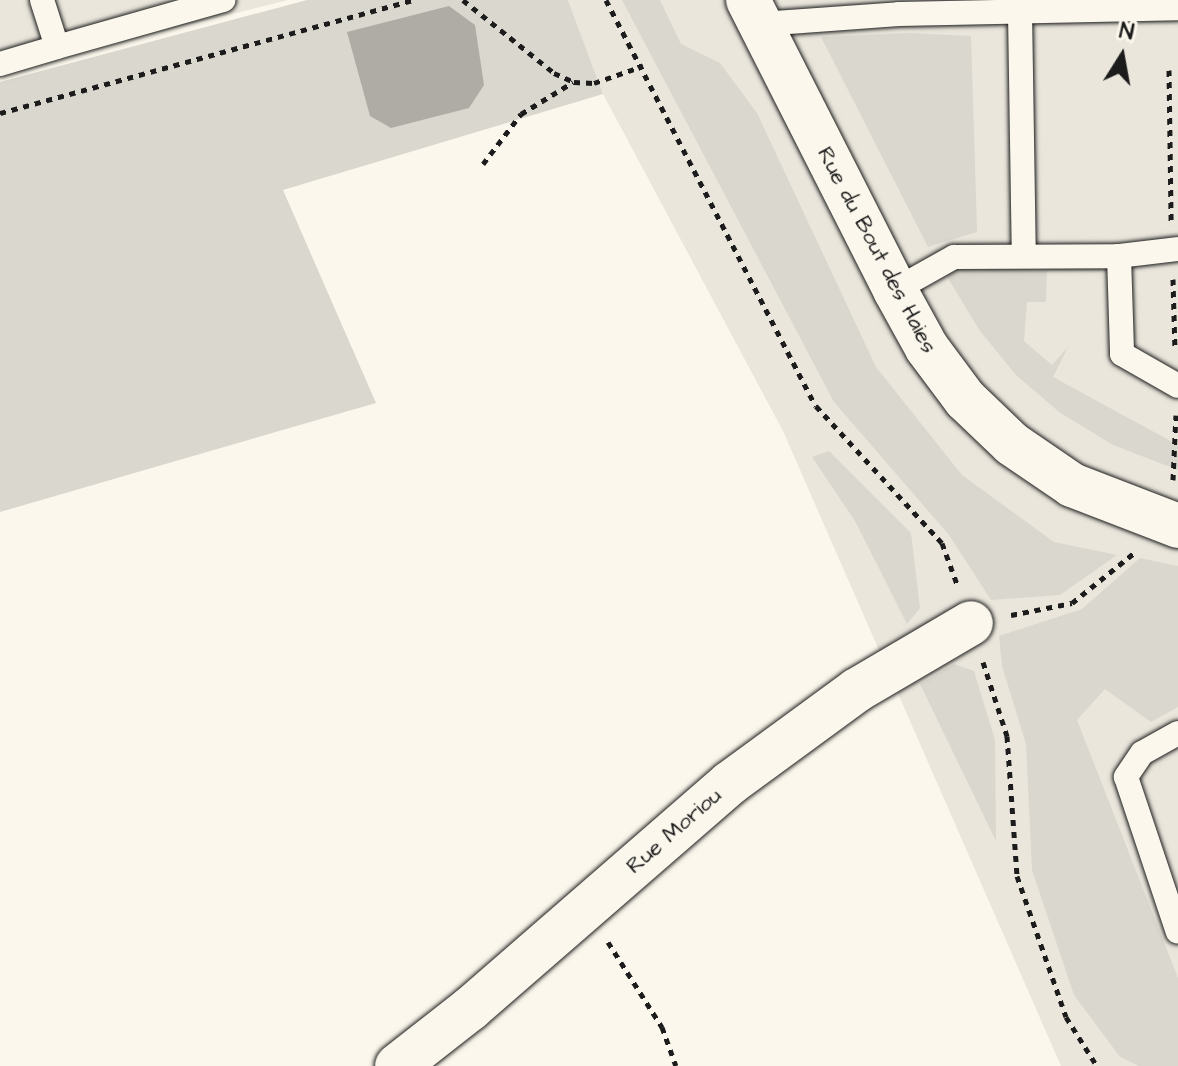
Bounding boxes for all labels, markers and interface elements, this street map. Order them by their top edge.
text: N [1117,15,1136,48]
north arrow [1082,16,1162,96]
street label: Rue du Bout des Haies [811,142,943,358]
street label: Rue Moriou [621,783,727,879]

